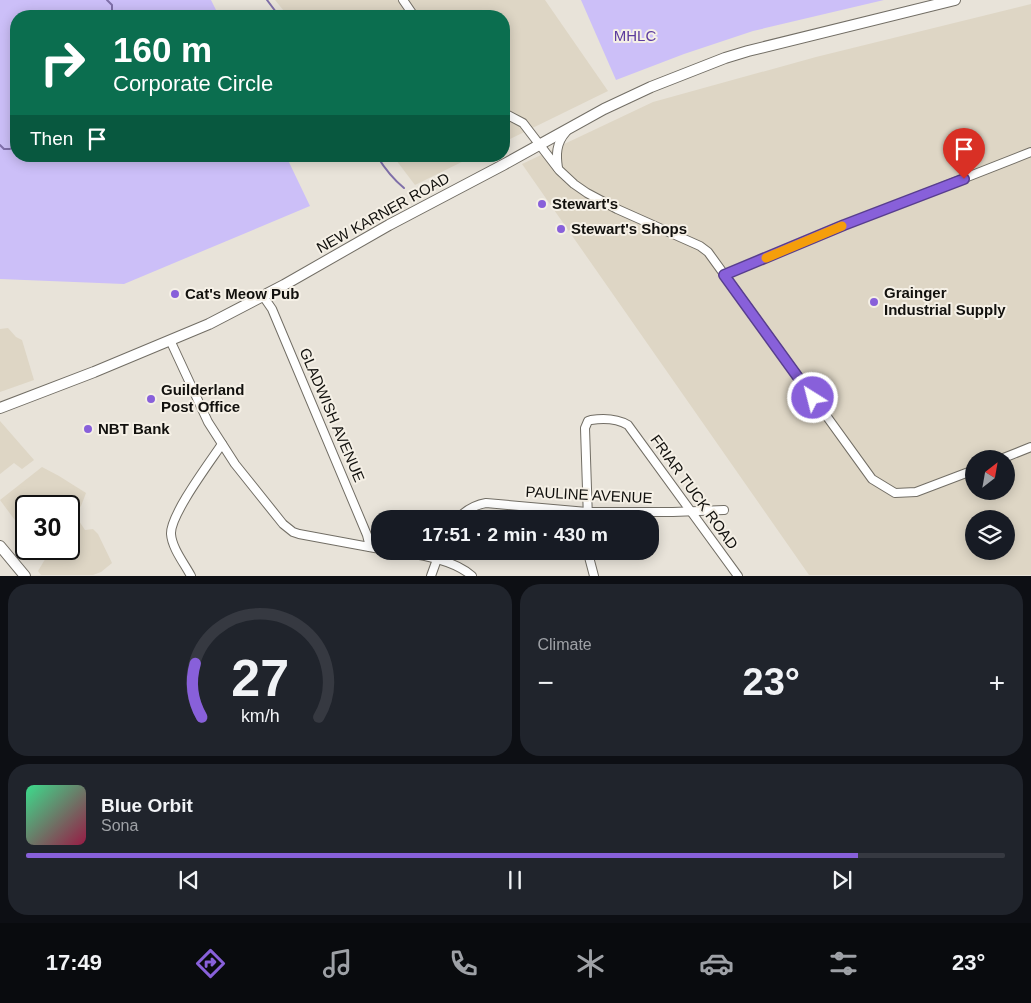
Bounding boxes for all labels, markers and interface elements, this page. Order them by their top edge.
park label: MHLC [614,27,656,44]
icon: right [30,30,95,95]
text: 160 m [113,30,212,69]
text: Corporate Circle [113,71,273,96]
icon: arrive [83,125,111,153]
text: Then [30,128,73,149]
pin [943,128,985,179]
icon: arrive [950,135,978,163]
street label: NEW KARNER ROAD [313,169,452,256]
place label: Stewart's [552,195,618,212]
marker: Stewart's [536,198,548,210]
place label: Stewart's Shops [571,220,687,237]
marker: Stewart's Shops [555,223,567,235]
place label: Grainger Industrial Supply [884,284,1006,318]
place label: Cat's Meow Pub [185,285,299,302]
marker: Cat's Meow Pub [169,288,181,300]
marker: Grainger Industrial Supply [868,296,880,308]
street label: GLADWISH AVENUE [297,345,368,484]
position arrow [786,371,838,423]
place label: Guilderland Post Office [161,381,244,415]
marker: Guilderland Post Office [145,393,157,405]
place label: NBT Bank [98,420,170,437]
marker: NBT Bank [82,423,94,435]
street label: FRIAR TUCK ROAD [647,431,742,552]
north arrow [965,450,1015,500]
map controls [965,450,1015,560]
street label: PAULINE AVENUE [525,483,653,506]
speed limit sign: 30 [15,495,80,560]
button: layers [965,510,1015,560]
text: 17:51 · 2 min · 430 m [422,524,608,545]
text: Climate [538,636,592,653]
text: 27 [231,649,289,707]
text: 23° [743,661,800,703]
text: − [538,667,554,698]
text: + [989,667,1005,698]
text: km/h [240,706,279,726]
text: Blue Orbit [101,795,193,816]
text: Sona [101,817,138,834]
icon: previous [175,866,203,894]
icon: pause [501,866,529,894]
icon: next [828,866,856,894]
icon: directions [193,946,228,981]
icon: music [320,946,355,981]
icon: phone [446,946,481,981]
icon: climate [573,946,608,981]
icon: car [699,946,734,981]
icon: filters [826,946,861,981]
text: 17:49 [46,950,102,975]
text: 23° [952,950,985,975]

